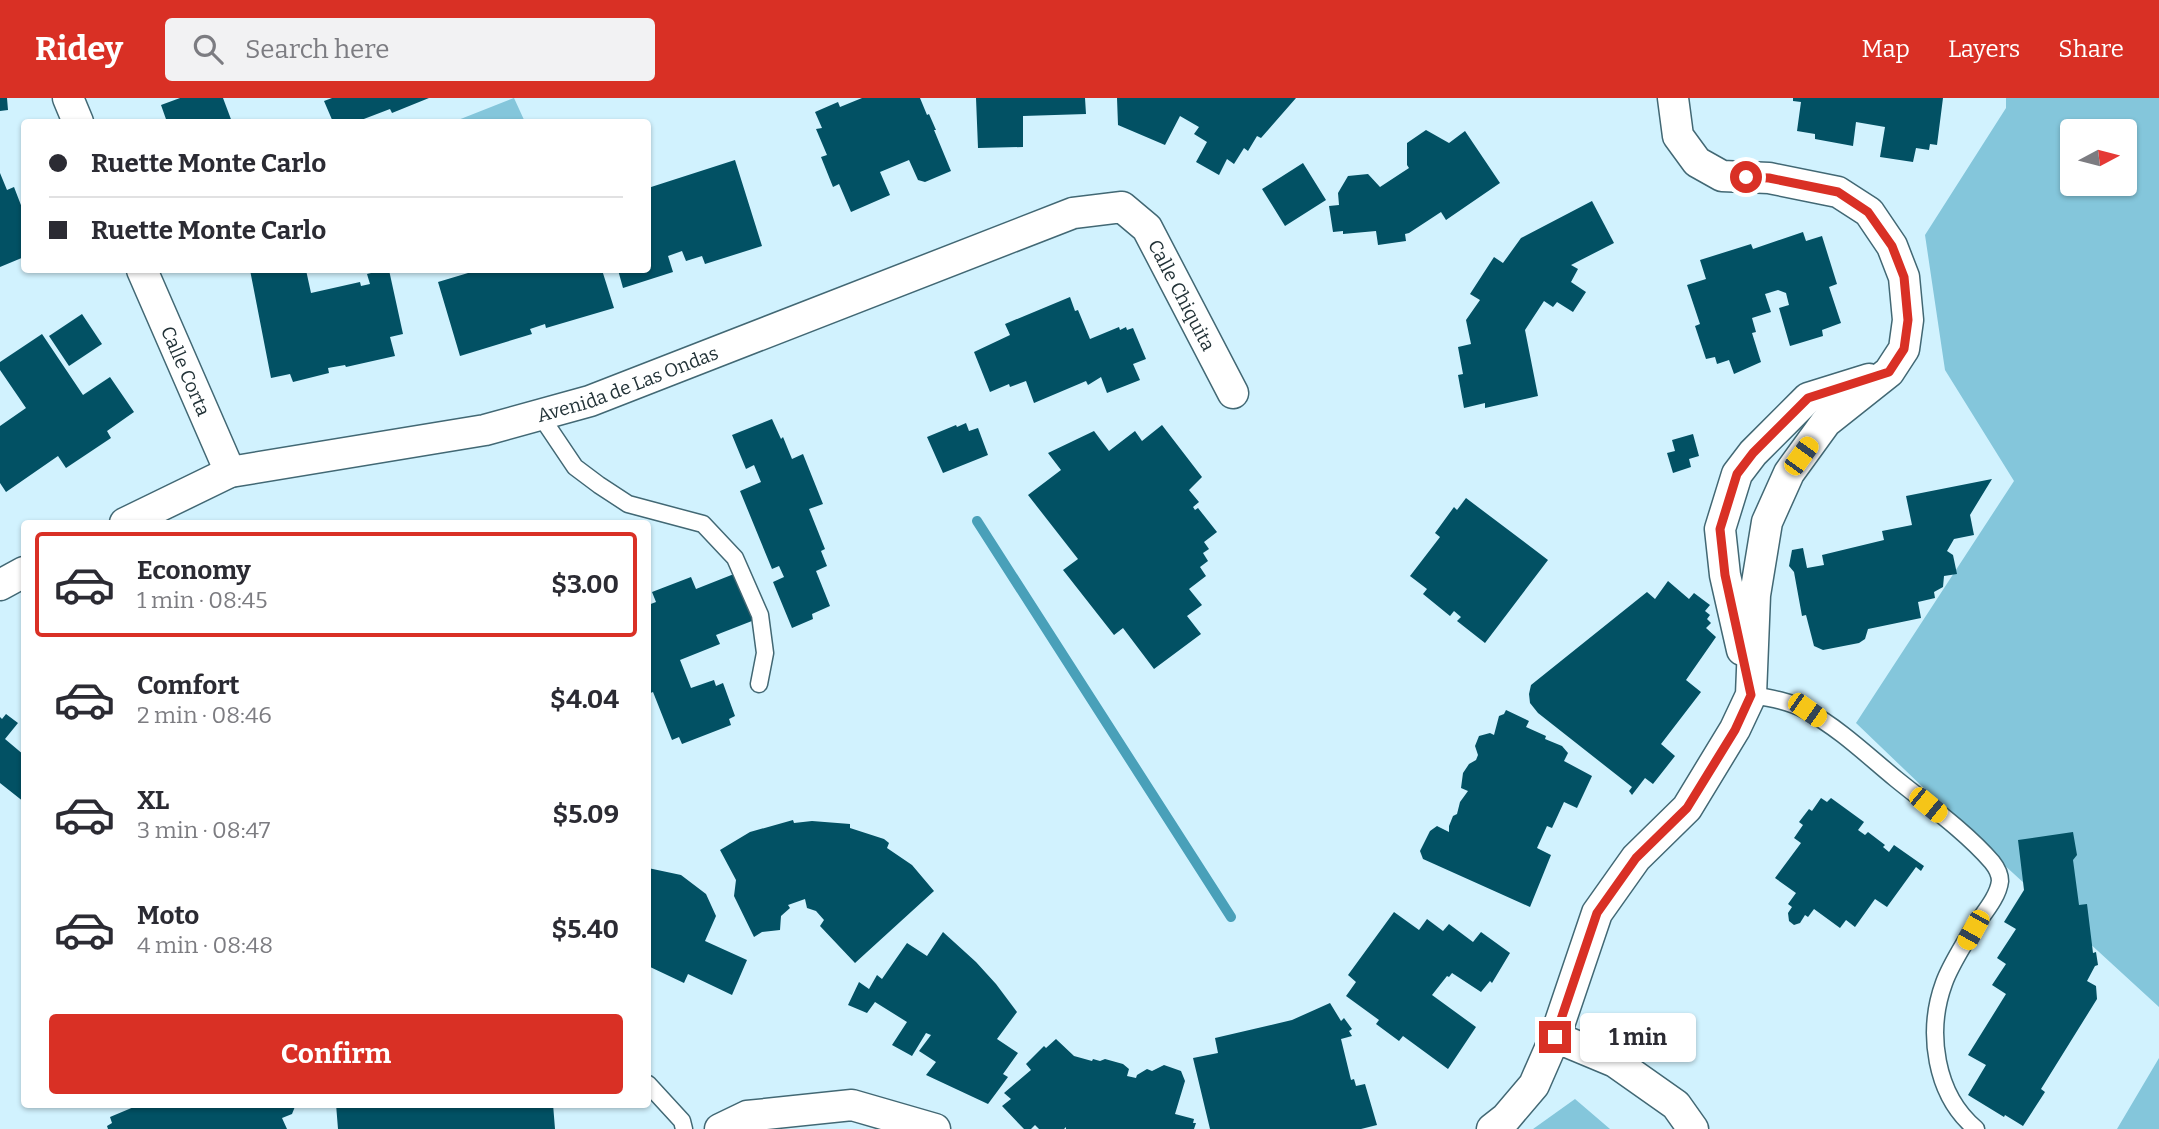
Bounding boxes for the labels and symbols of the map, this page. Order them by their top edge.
north arrow [2060,119,2137,196]
route start [1730,161,1762,193]
street label: Calle Chiquita [1143,236,1220,355]
street label: Calle Corta [156,323,215,420]
street label: Avenida de Las Ondas [534,341,721,427]
car [1781,433,1822,479]
car [1784,689,1831,731]
car [1906,784,1951,826]
car [1954,907,1993,953]
callout: 1 min [1580,1012,1695,1062]
route end [1539,1021,1571,1053]

